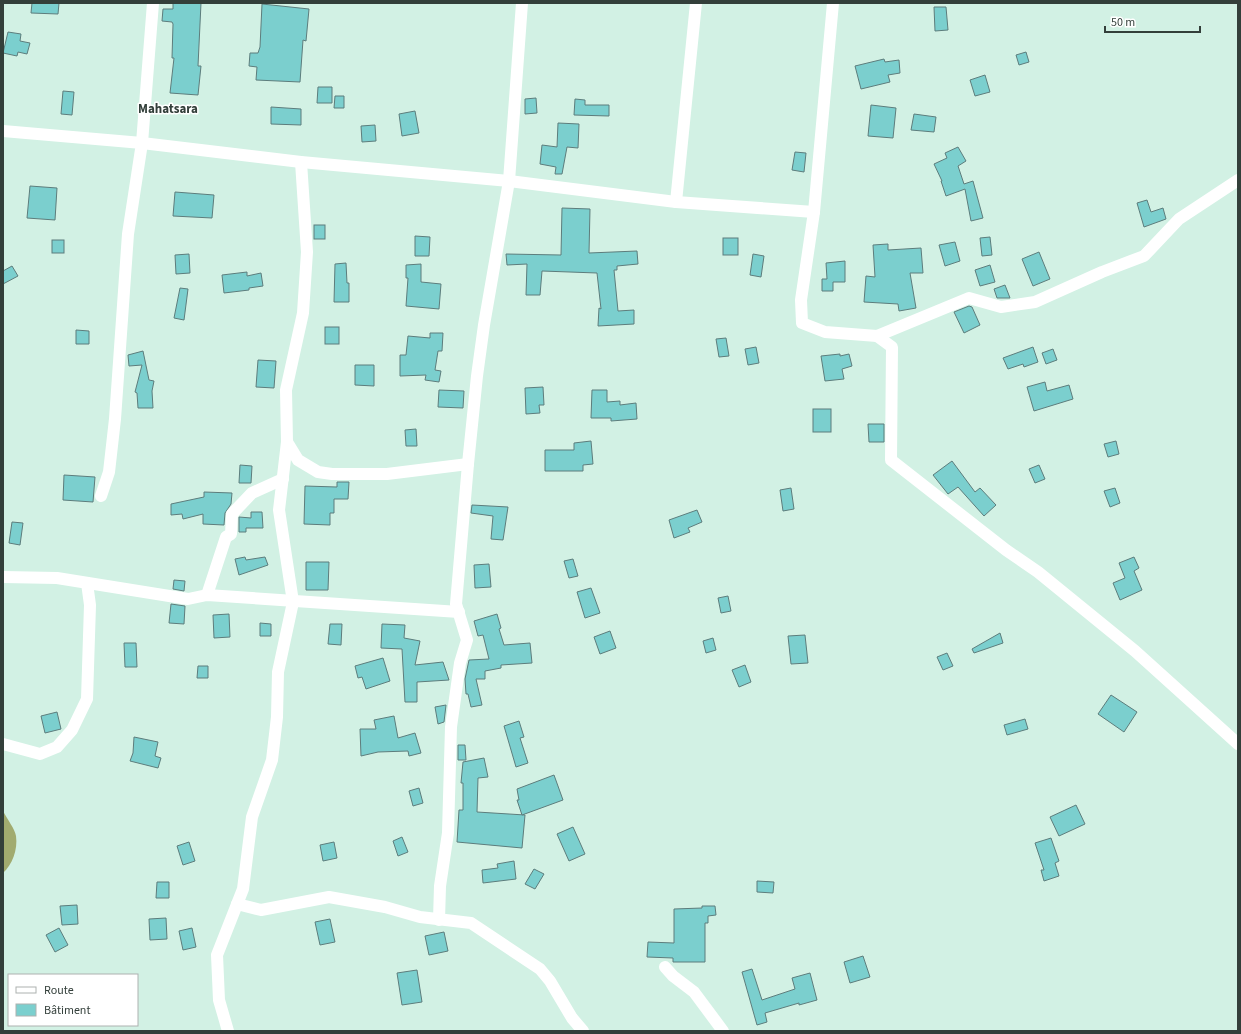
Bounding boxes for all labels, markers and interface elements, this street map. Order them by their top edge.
scale bar [1105,8,1200,34]
text: 50 m [1111,14,1135,31]
district label: Mahatsara [138,100,198,118]
legend [8,974,138,1026]
text: Route [44,982,74,999]
text: Bâtiment [44,1002,90,1019]

